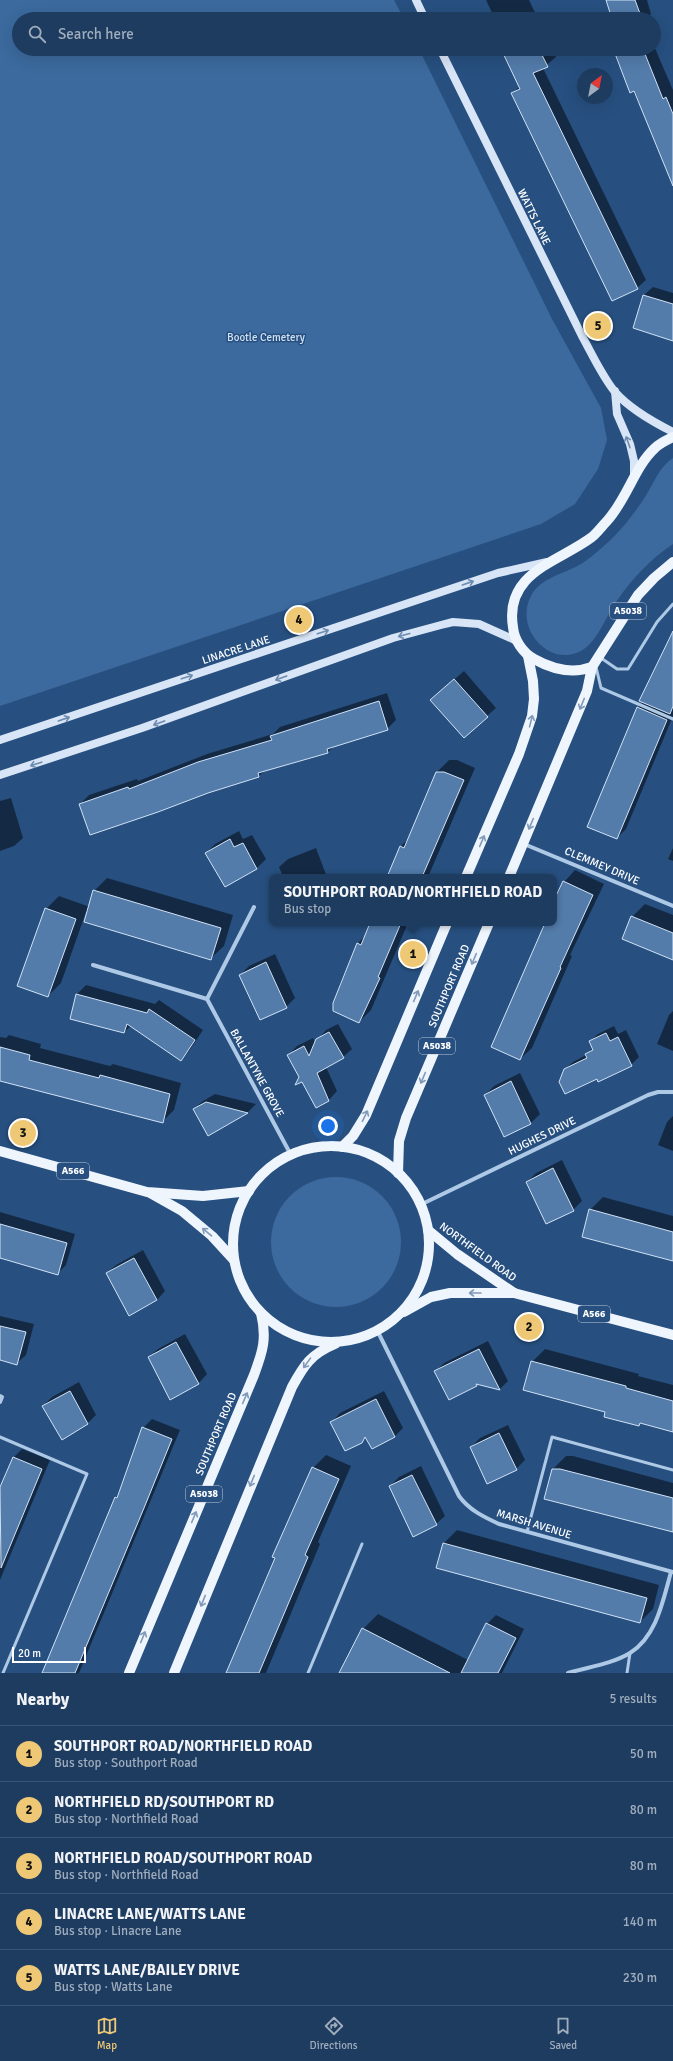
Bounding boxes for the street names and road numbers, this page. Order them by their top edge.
street label: WATTS LANE [515,187,553,247]
road number: A5038 [610,603,646,619]
street label: LINACRE LANE [200,633,272,667]
street label: CLEMMEY DRIVE [563,844,641,888]
street label: SOUTHPORT ROAD [426,943,472,1029]
street label: BALLANTYNE GROVE [227,1027,287,1119]
road number: A5038 [419,1038,455,1054]
street label: HUGHES DRIVE [506,1114,578,1158]
road number: A566 [57,1163,89,1179]
street label: NORTHFIELD ROAD [437,1220,519,1284]
road number: A566 [578,1306,610,1322]
street label: SOUTHPORT ROAD [193,1391,239,1477]
road number: A5038 [186,1486,222,1502]
street label: MARSH AVENUE [495,1506,573,1542]

